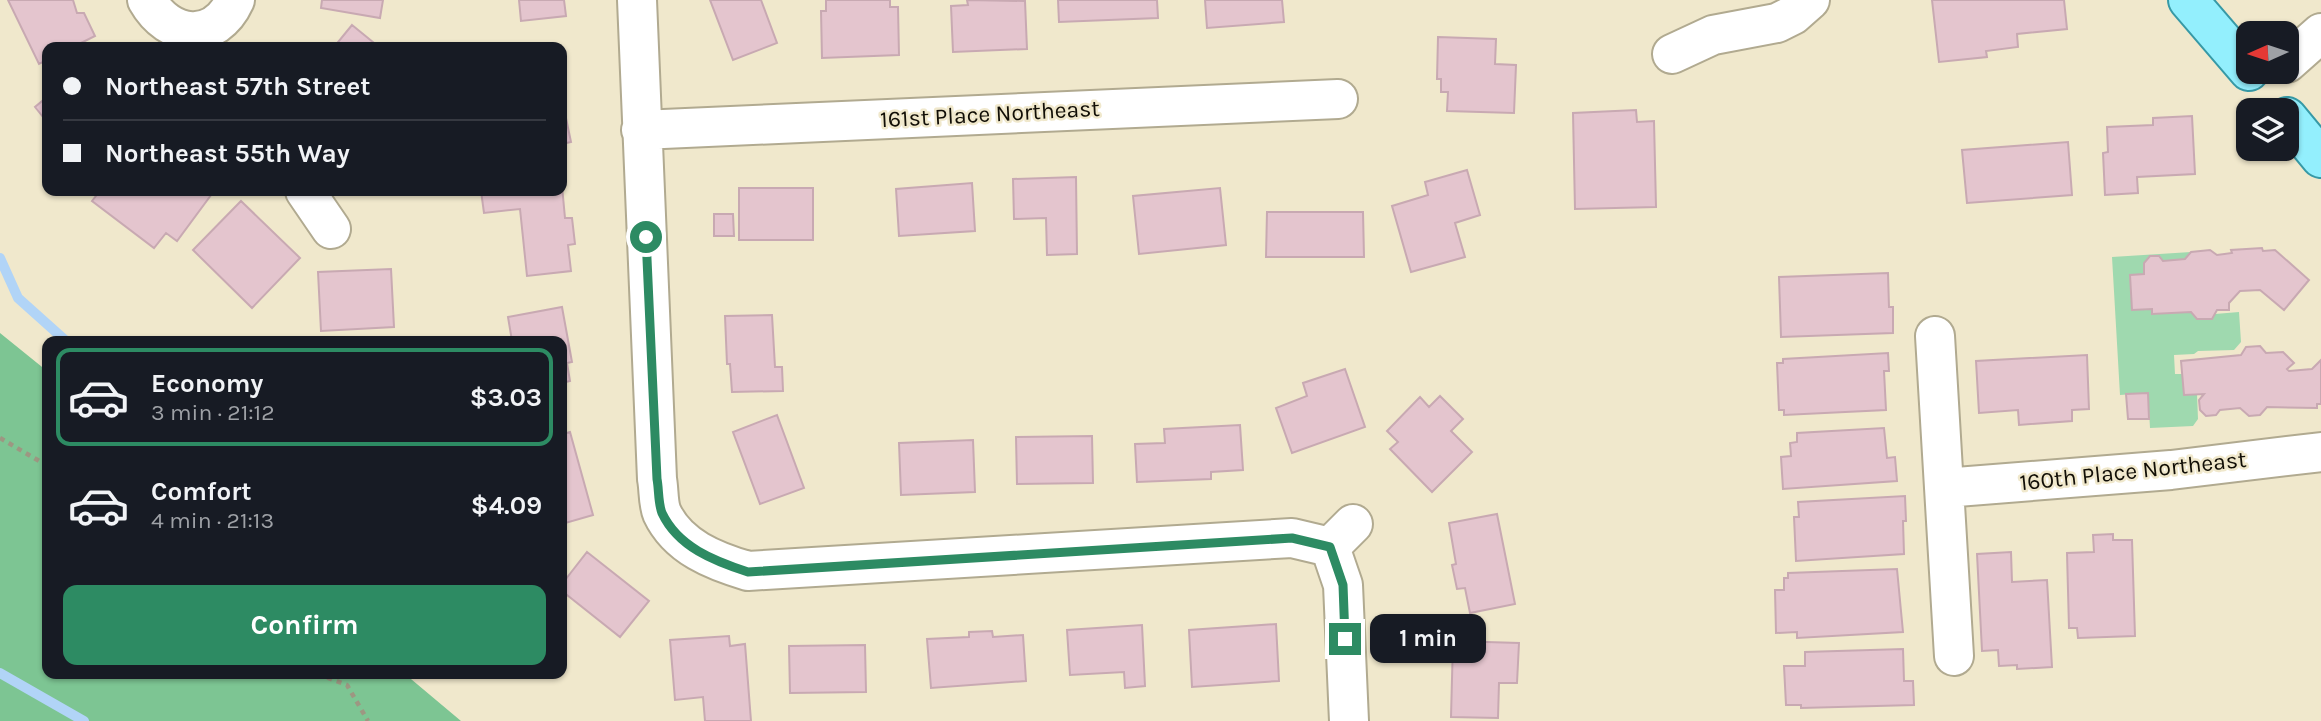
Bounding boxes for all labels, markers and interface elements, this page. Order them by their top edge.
north arrow [2236,21,2300,84]
map controls [2236,21,2299,161]
text: Northeast 57th Street [105,71,371,102]
street label: 161st Place Northeast [879,95,1101,133]
button: layers [2236,98,2299,161]
text: Northeast 55th Way [105,138,350,169]
route start [630,221,662,253]
icon: car [67,366,130,429]
text: Economy [151,368,263,399]
text: $3.03 [470,382,542,413]
text: 3 min · 21:12 [151,399,275,426]
street label: 160th Place Northeast [2018,446,2248,496]
icon: car [67,474,130,537]
text: Comfort [151,476,252,507]
text: $4.09 [471,490,542,521]
text: 4 min · 21:13 [151,507,274,534]
button: Confirm [63,585,546,665]
callout: 1 min [1370,614,1485,664]
route end [1329,623,1361,655]
text: 1 min [1399,625,1457,652]

